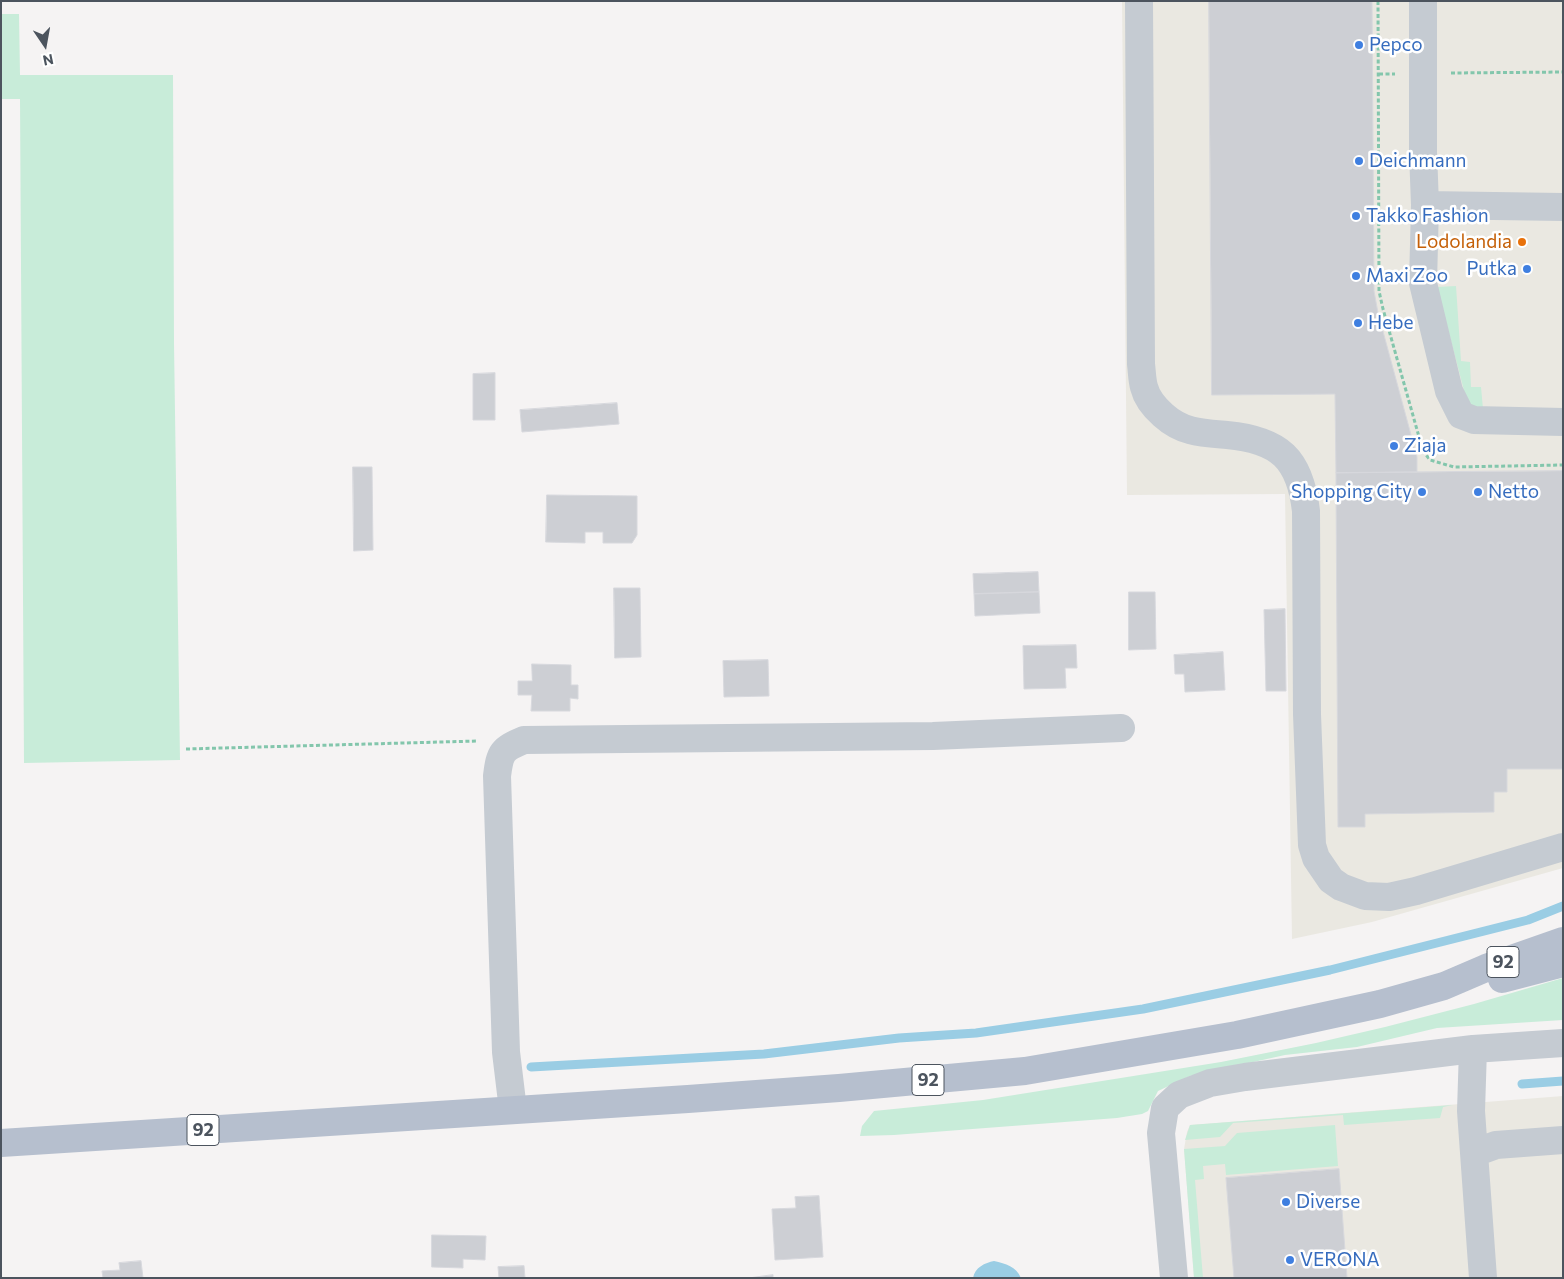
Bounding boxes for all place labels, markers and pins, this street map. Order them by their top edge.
place label: Pepco [1369,34,1423,56]
marker: Pepco [1353,39,1365,51]
place label: Deichmann [1369,150,1466,172]
marker: Deichmann [1353,155,1365,167]
place label: Takko Fashion [1366,205,1489,227]
marker: Takko Fashion [1350,210,1362,222]
place label: Lodolandia [1416,231,1512,253]
marker: Lodolandia [1516,236,1528,248]
place label: Putka [1466,258,1517,280]
marker: Putka [1521,263,1533,275]
place label: Maxi Zoo [1366,265,1448,287]
marker: Maxi Zoo [1350,270,1362,282]
place label: Hebe [1368,312,1414,334]
marker: Hebe [1352,317,1364,329]
place label: Ziaja [1404,435,1446,457]
marker: Ziaja [1388,440,1400,452]
place label: Shopping City [1291,481,1412,503]
place label: Netto [1488,481,1539,503]
marker: Shopping City [1416,486,1428,498]
marker: Netto [1472,486,1484,498]
place label: Diverse [1296,1191,1360,1213]
marker: Diverse [1280,1196,1292,1208]
place label: VERONA [1300,1249,1380,1271]
marker: VERONA [1284,1254,1296,1266]

